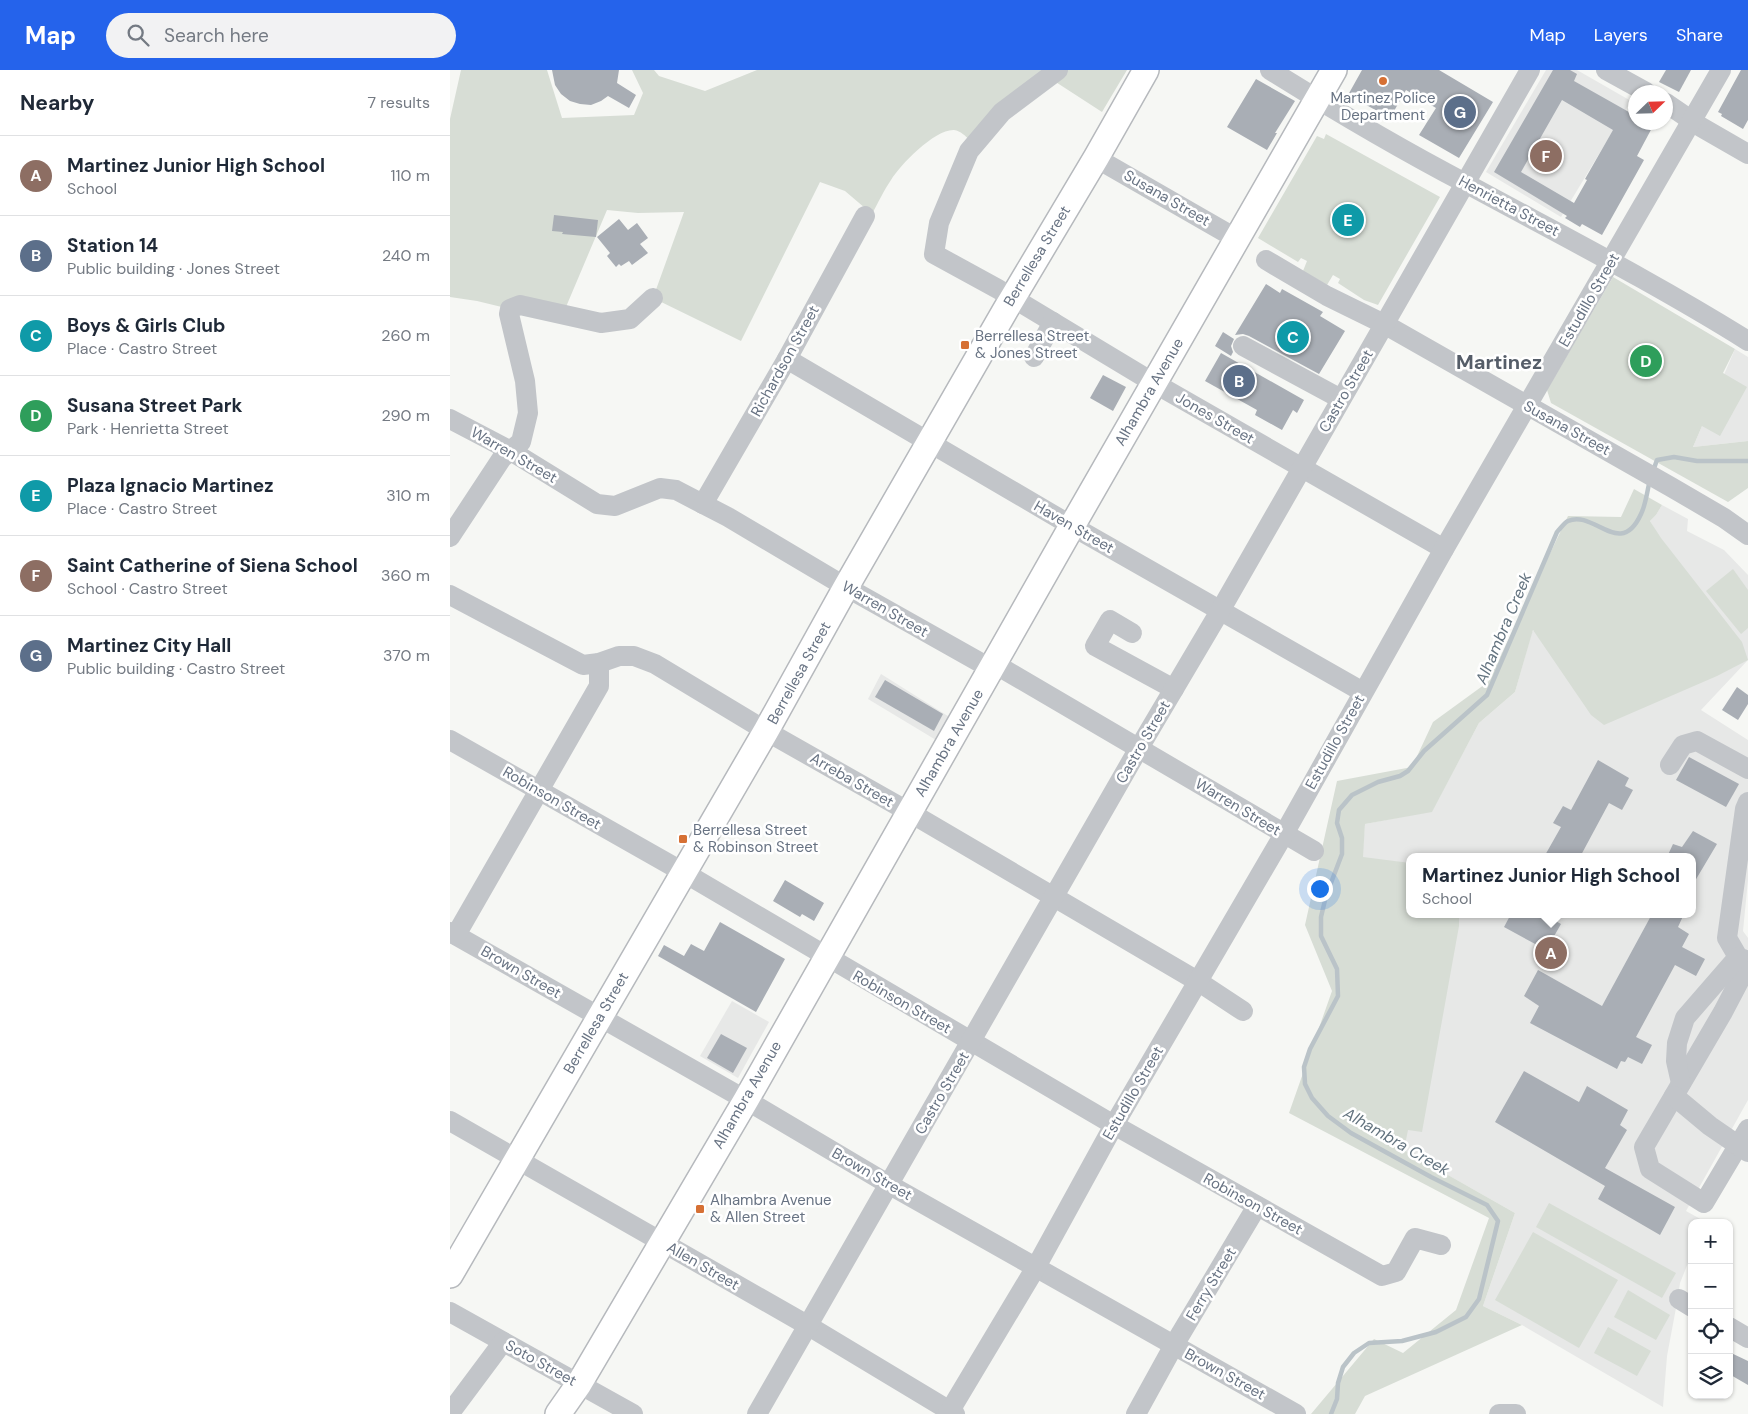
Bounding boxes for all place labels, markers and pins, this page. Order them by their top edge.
marker: Martinez Police Department [1377,75,1389,87]
place label: Martinez Police Department [1330,88,1436,125]
pin: G [1444,93,1476,131]
pin: F [1530,137,1562,175]
pin: E [1332,201,1364,239]
pin: C [1277,318,1309,356]
place label: Berrellesa Street & Jones Street [975,326,1089,363]
marker: Berrellesa Street & Jones Street [959,339,971,351]
pin: D [1630,342,1662,380]
pin: B [1223,362,1255,400]
place label: Berrellesa Street & Robinson Street [693,820,819,857]
marker: Berrellesa Street & Robinson Street [677,833,689,845]
pin: A [1535,934,1567,972]
place label: Alhambra Avenue & Allen Street [710,1190,832,1227]
marker: Alhambra Avenue & Allen Street [694,1203,706,1215]

